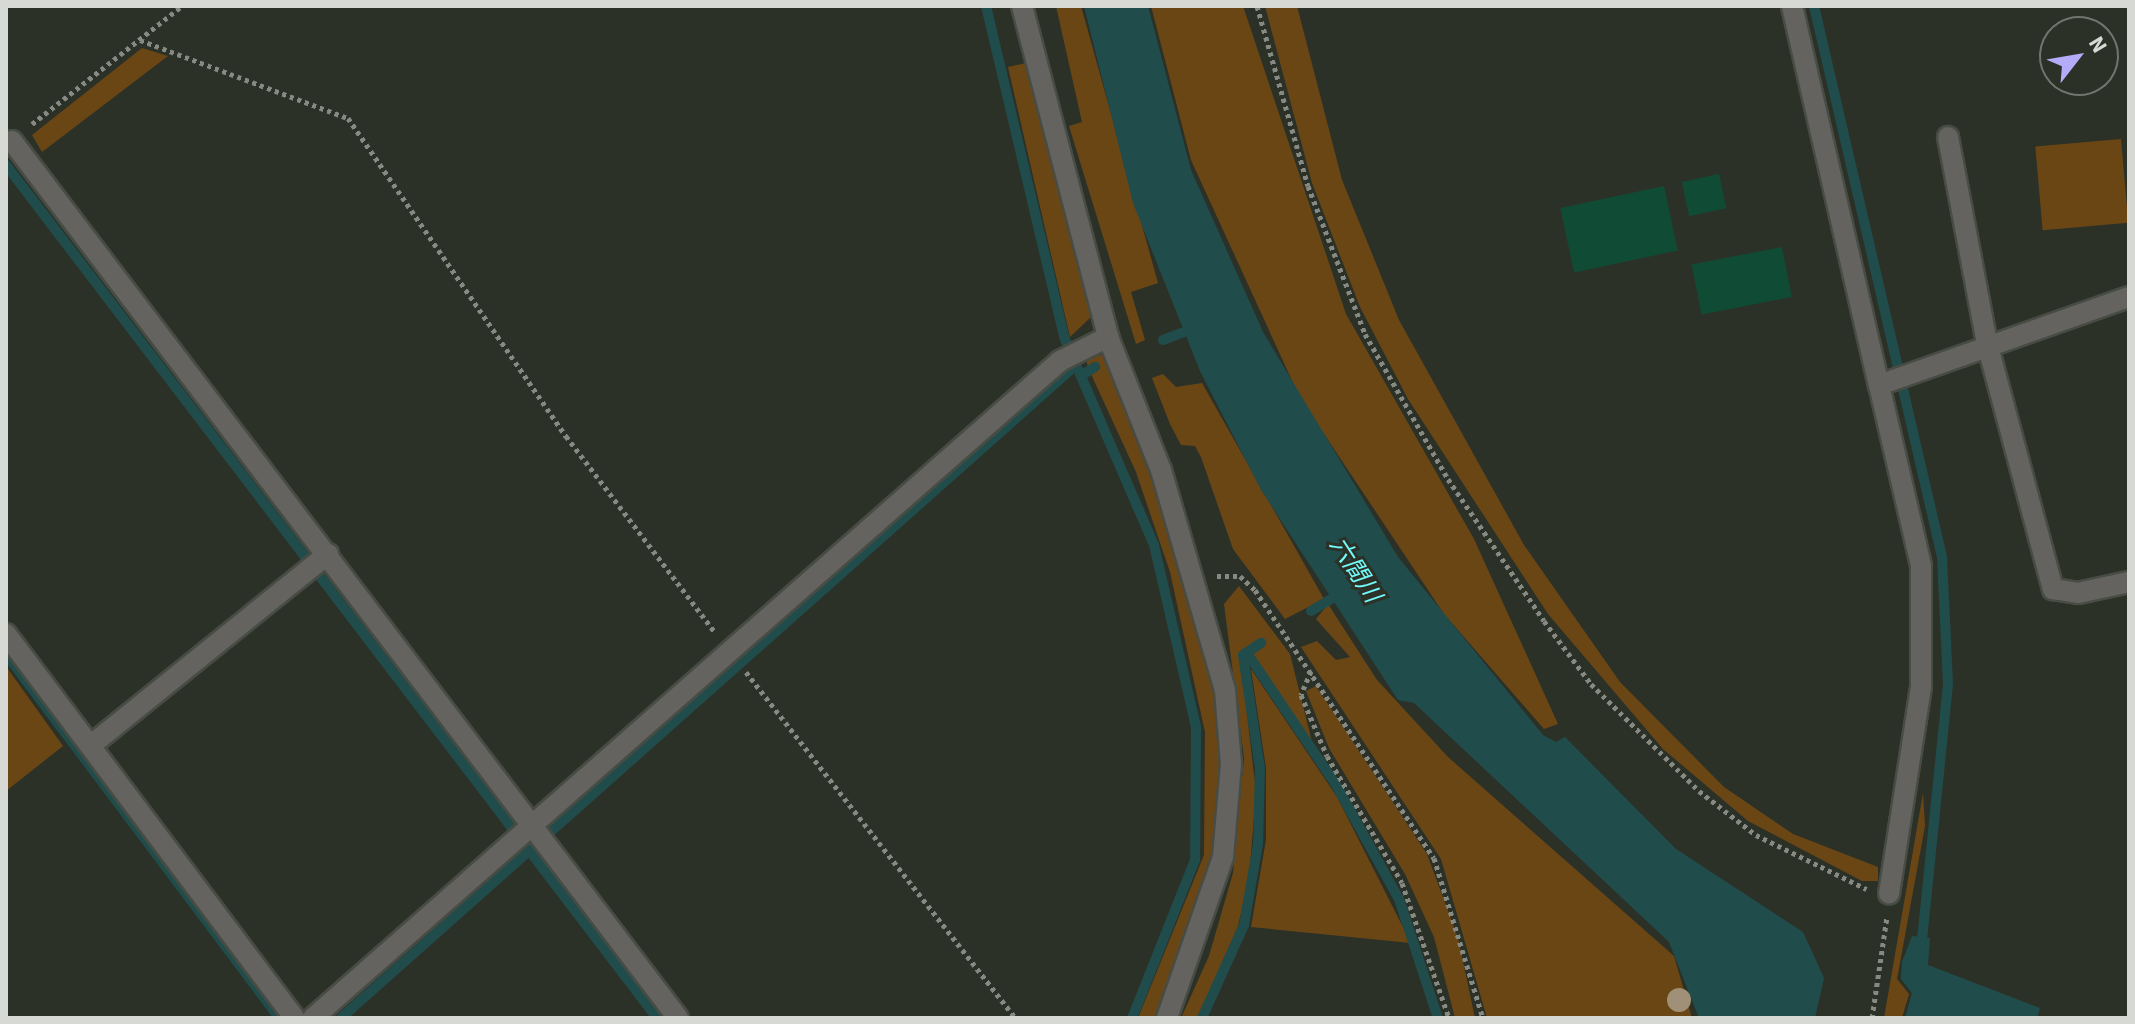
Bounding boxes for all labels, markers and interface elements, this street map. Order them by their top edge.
north arrow [2039,16,2119,96]
text: N [2080,30,2115,59]
water label: 六間川 [1323,532,1387,608]

